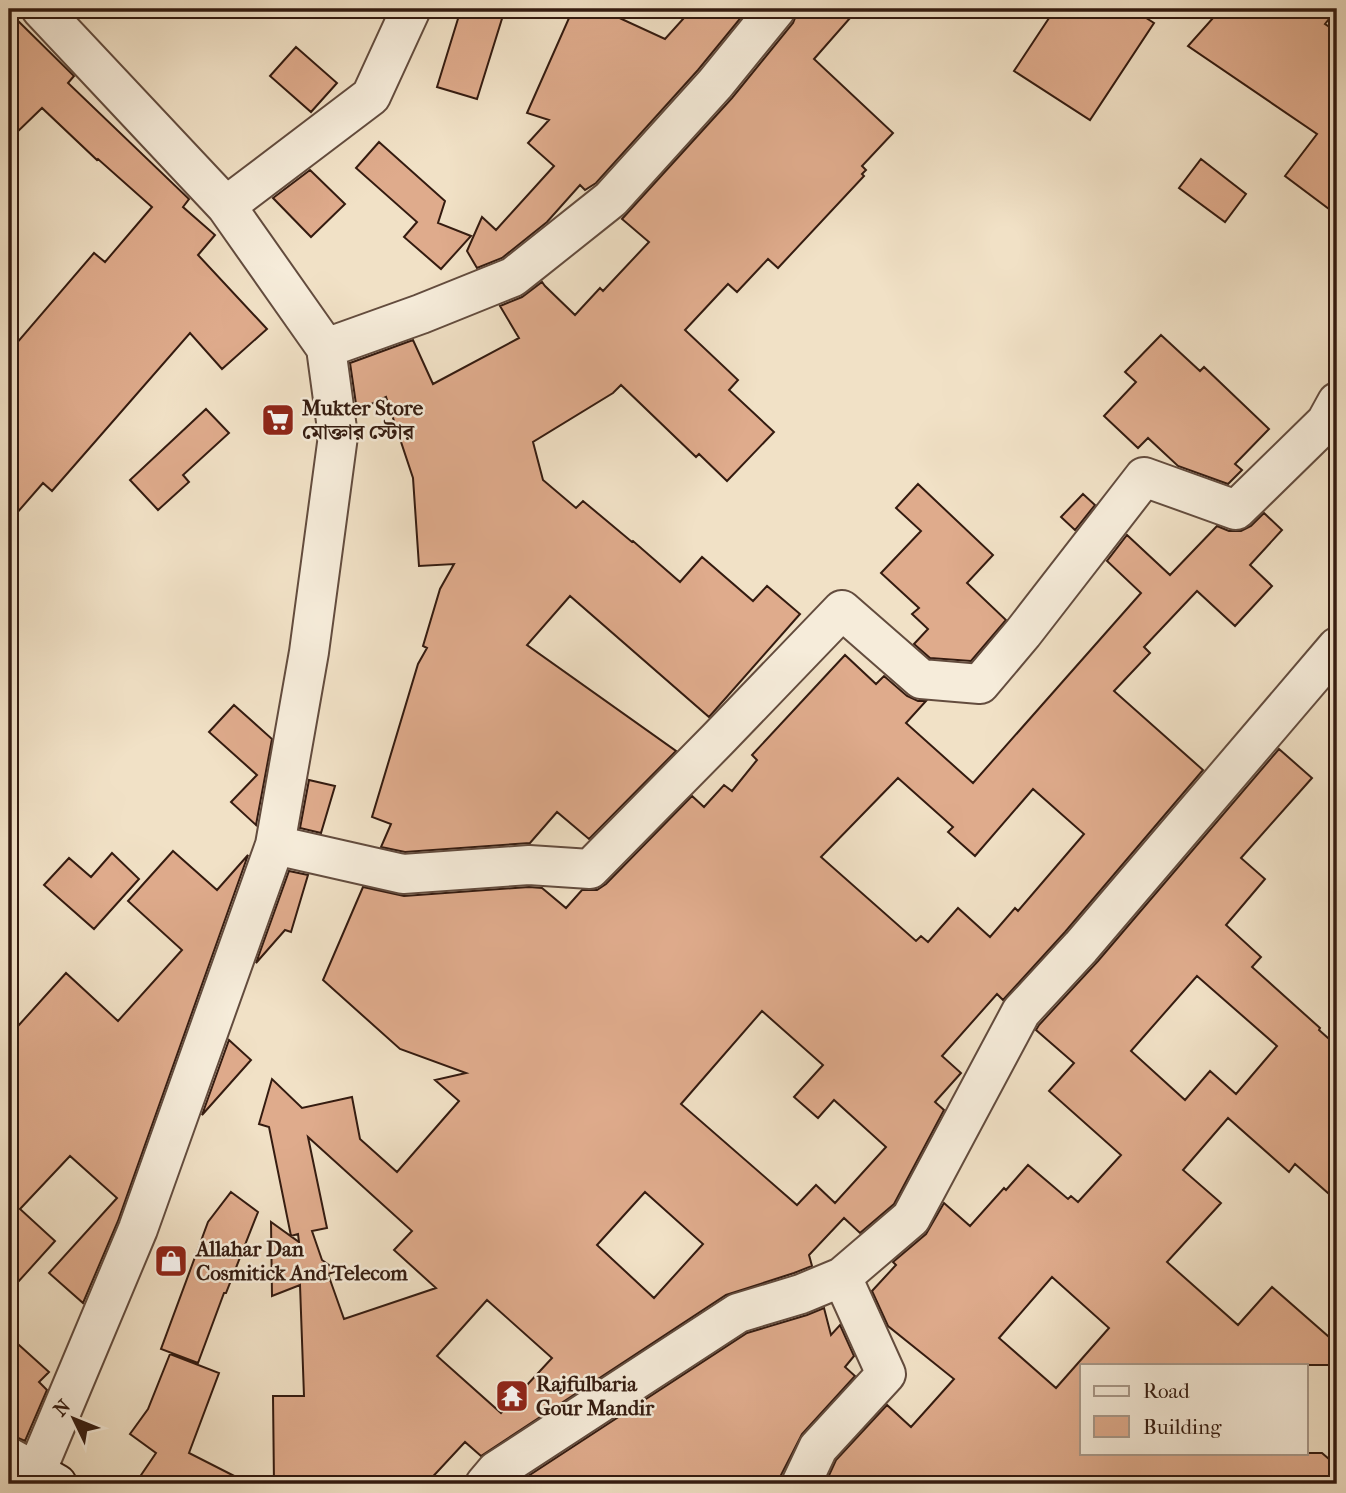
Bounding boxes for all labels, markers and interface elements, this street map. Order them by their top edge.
place label: Mukter Store মোক্তার স্টোর [301,396,424,444]
supermarket icon: Mukter Store মোক্তার স্টোর [259,401,297,439]
place label: Allahar Dan Cosmitick And Telecom [194,1237,408,1285]
shop icon: Allahar Dan Cosmitick And Telecom [152,1242,190,1280]
legend [1080,1364,1308,1454]
place label: Rajfulbaria Gour Mandir [536,1372,655,1420]
temple icon: Rajfulbaria Gour Mandir [493,1377,531,1415]
text: Road [1143,1379,1190,1403]
north arrow [38,1384,108,1454]
text: N [49,1395,76,1421]
text: Building [1143,1415,1222,1439]

